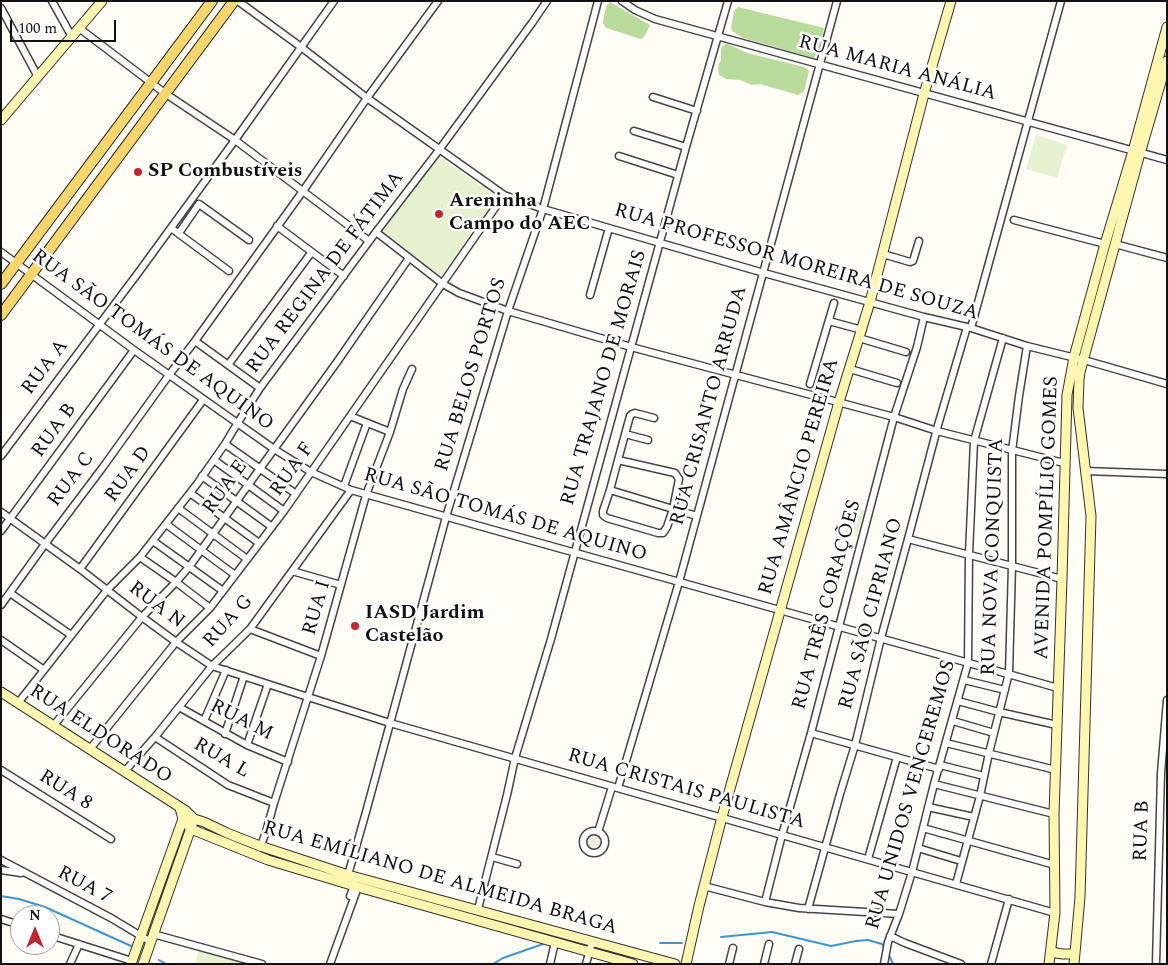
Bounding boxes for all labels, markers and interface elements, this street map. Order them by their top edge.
scale bar [12,10,119,42]
text: 100 m [18,17,57,40]
street label: RUA MARIA ANÁLIA [795,31,999,107]
place label: SP Combustíveis [148,160,303,184]
marker: SP Combustíveis [132,166,144,178]
street label: RUA REGINA DE FÁTIMA [242,167,410,379]
place label: Areninha Campo do AEC [449,190,590,237]
street label: RUA PROFESSOR MOREIRA DE SOUZA [611,199,981,327]
marker: Areninha Campo do AEC [433,208,445,220]
street label: RUA SÃO TOMÁS DE AQUINO [26,245,278,437]
street label: RUA TRAJANO DE MORAIS [557,248,653,508]
street label: RUA BELOS PORTOS [431,275,513,475]
street label: RUA CRISANTO ARRUDA [666,284,754,528]
street label: RUA A [17,336,75,400]
street label: RUA AMÂNCIO PEREIRA [755,356,845,598]
street label: AVENIDA POMPÍLIO GOMES [1031,376,1065,660]
street label: RUA B [27,399,83,463]
street label: RUA F [266,438,320,502]
street label: RUA NOVA CONQUISTA [978,438,1010,676]
street label: RUA D [101,442,157,508]
street label: RUA C [44,448,100,512]
street label: RUA E [198,456,254,520]
street label: RUA SÃO TOMÁS DE AQUINO [361,464,649,568]
street label: RUA TRÊS CORAÇÕES [788,497,868,713]
street label: RUA SÃO CIPRIANO [835,516,909,712]
street label: RUA N [123,577,189,635]
street label: RUA I [299,578,337,638]
street label: RUA G [199,590,259,654]
place label: IASD Jardim Castelão [365,602,485,649]
marker: IASD Jardim Castelão [349,620,361,632]
street label: RUA UNIDOS VENCEREMOS [862,658,962,932]
street label: RUA ELDORADO [24,680,176,790]
street label: RUA M [206,695,276,747]
street label: RUA L [189,733,253,785]
street label: RUA CRISTAIS PAULISTA [564,745,808,835]
street label: RUA 8 [34,765,96,817]
street label: RUA B [1130,800,1156,862]
street label: RUA EMÍLIANO DE ALMEIDA BRAGA [260,817,620,941]
street label: RUA 7 [53,862,115,910]
north arrow [10,905,60,955]
text: N [29,905,41,926]

